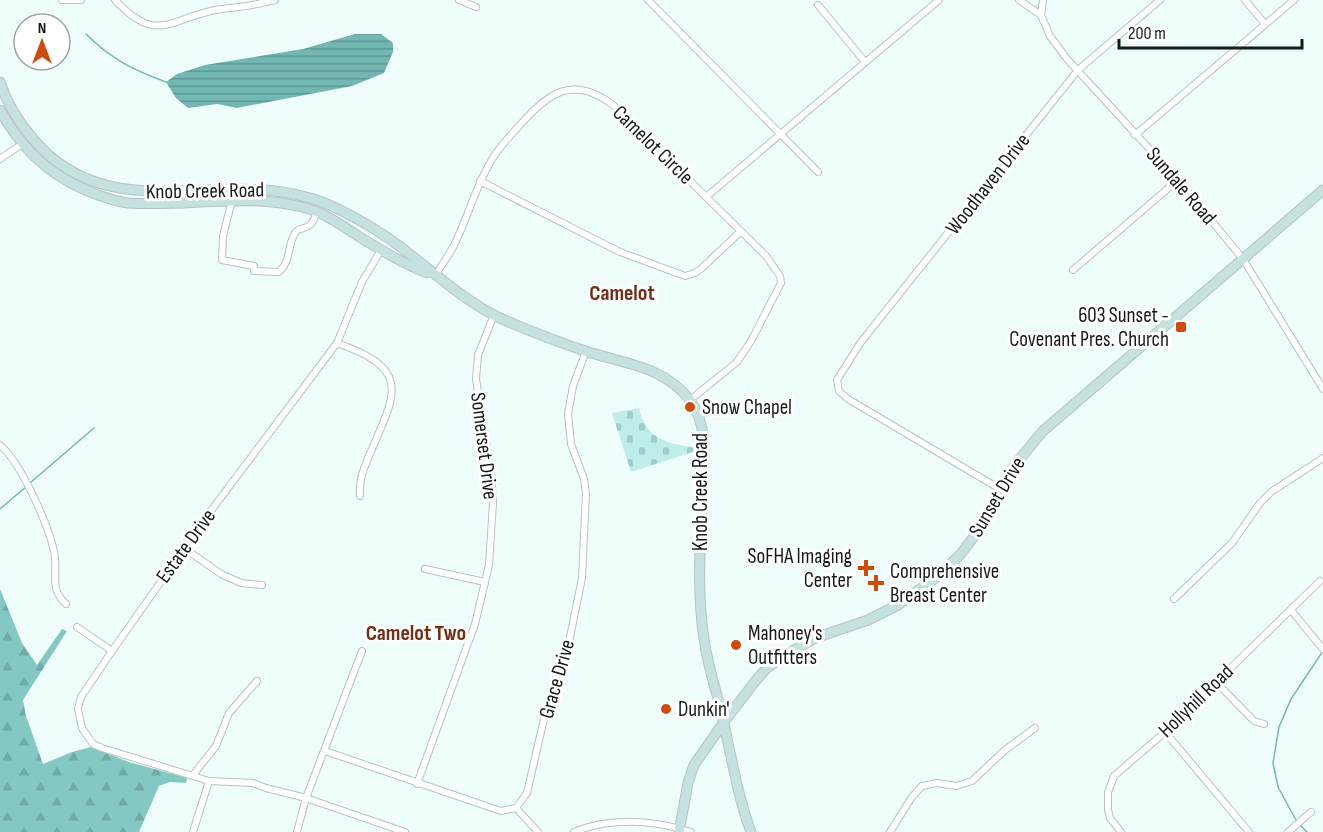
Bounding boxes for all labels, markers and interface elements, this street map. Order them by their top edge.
north arrow [12,12,72,72]
scale bar [1119,12,1302,50]
text: N [38,19,46,38]
text: 200 m [1128,23,1166,44]
street label: Camelot Circle [607,100,699,190]
street label: Woodhaven Drive [941,128,1035,240]
street label: Sundale Road [1141,142,1221,230]
street label: Knob Creek Road [146,177,264,205]
district label: Camelot [589,280,655,307]
place label: 603 Sunset - Covenant Pres. Church [1009,303,1169,352]
marker: 603 Sunset - Covenant Pres. Church [1174,320,1188,334]
street label: Somerset Drive [465,391,503,501]
place label: Snow Chapel [702,395,792,420]
marker: Snow Chapel [683,400,697,414]
street label: Knob Creek Road [688,433,713,551]
street label: Sunset Drive [963,452,1031,542]
street label: Estate Drive [151,504,221,588]
place label: SoFHA Imaging Center [748,544,852,593]
marker: SoFHA Imaging Center [857,559,875,577]
place label: Comprehensive Breast Center [890,559,999,608]
marker: Comprehensive Breast Center [867,574,885,592]
district label: Camelot Two [366,620,466,647]
place label: Mahoney's Outfitters [748,621,823,670]
street label: Grace Drive [534,637,580,721]
marker: Mahoney's Outfitters [729,638,743,652]
street label: Hollyhill Road [1153,659,1239,743]
place label: Dunkin' [678,697,730,722]
marker: Dunkin' [659,702,673,716]

